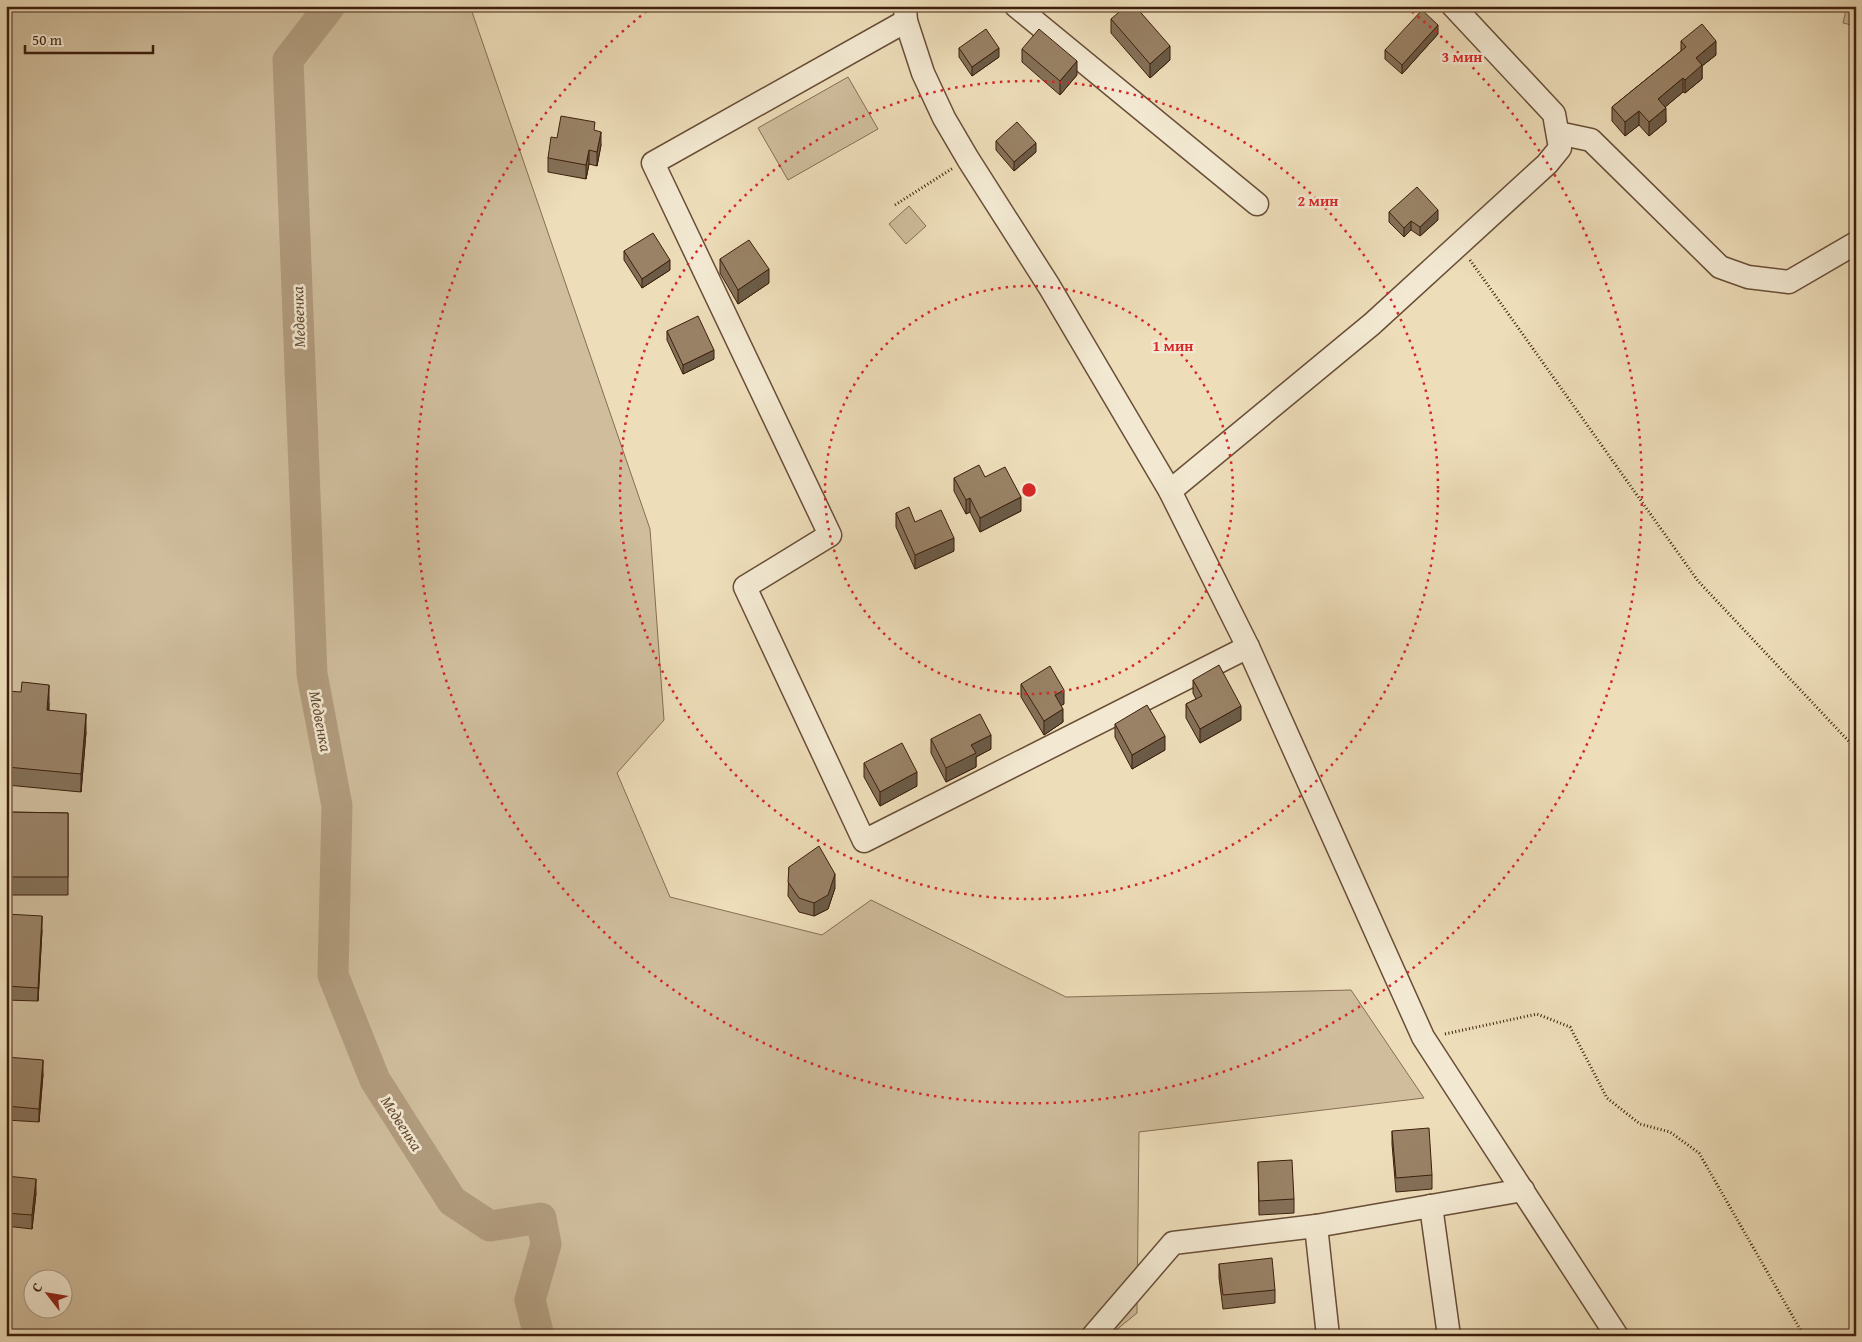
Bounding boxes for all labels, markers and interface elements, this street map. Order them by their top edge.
scale bar [25,22,152,54]
text: 50 m [32,29,63,50]
text: 3 мин [1442,46,1483,67]
text: 2 мин [1298,190,1339,211]
water label: Медвенка [285,285,311,348]
text: 1 мин [1153,335,1194,356]
centre of rings [1020,481,1038,499]
water label: Медвенка [303,688,339,754]
water label: Медвенка [375,1091,429,1156]
north arrow [22,1270,72,1320]
text: С [26,1279,48,1296]

